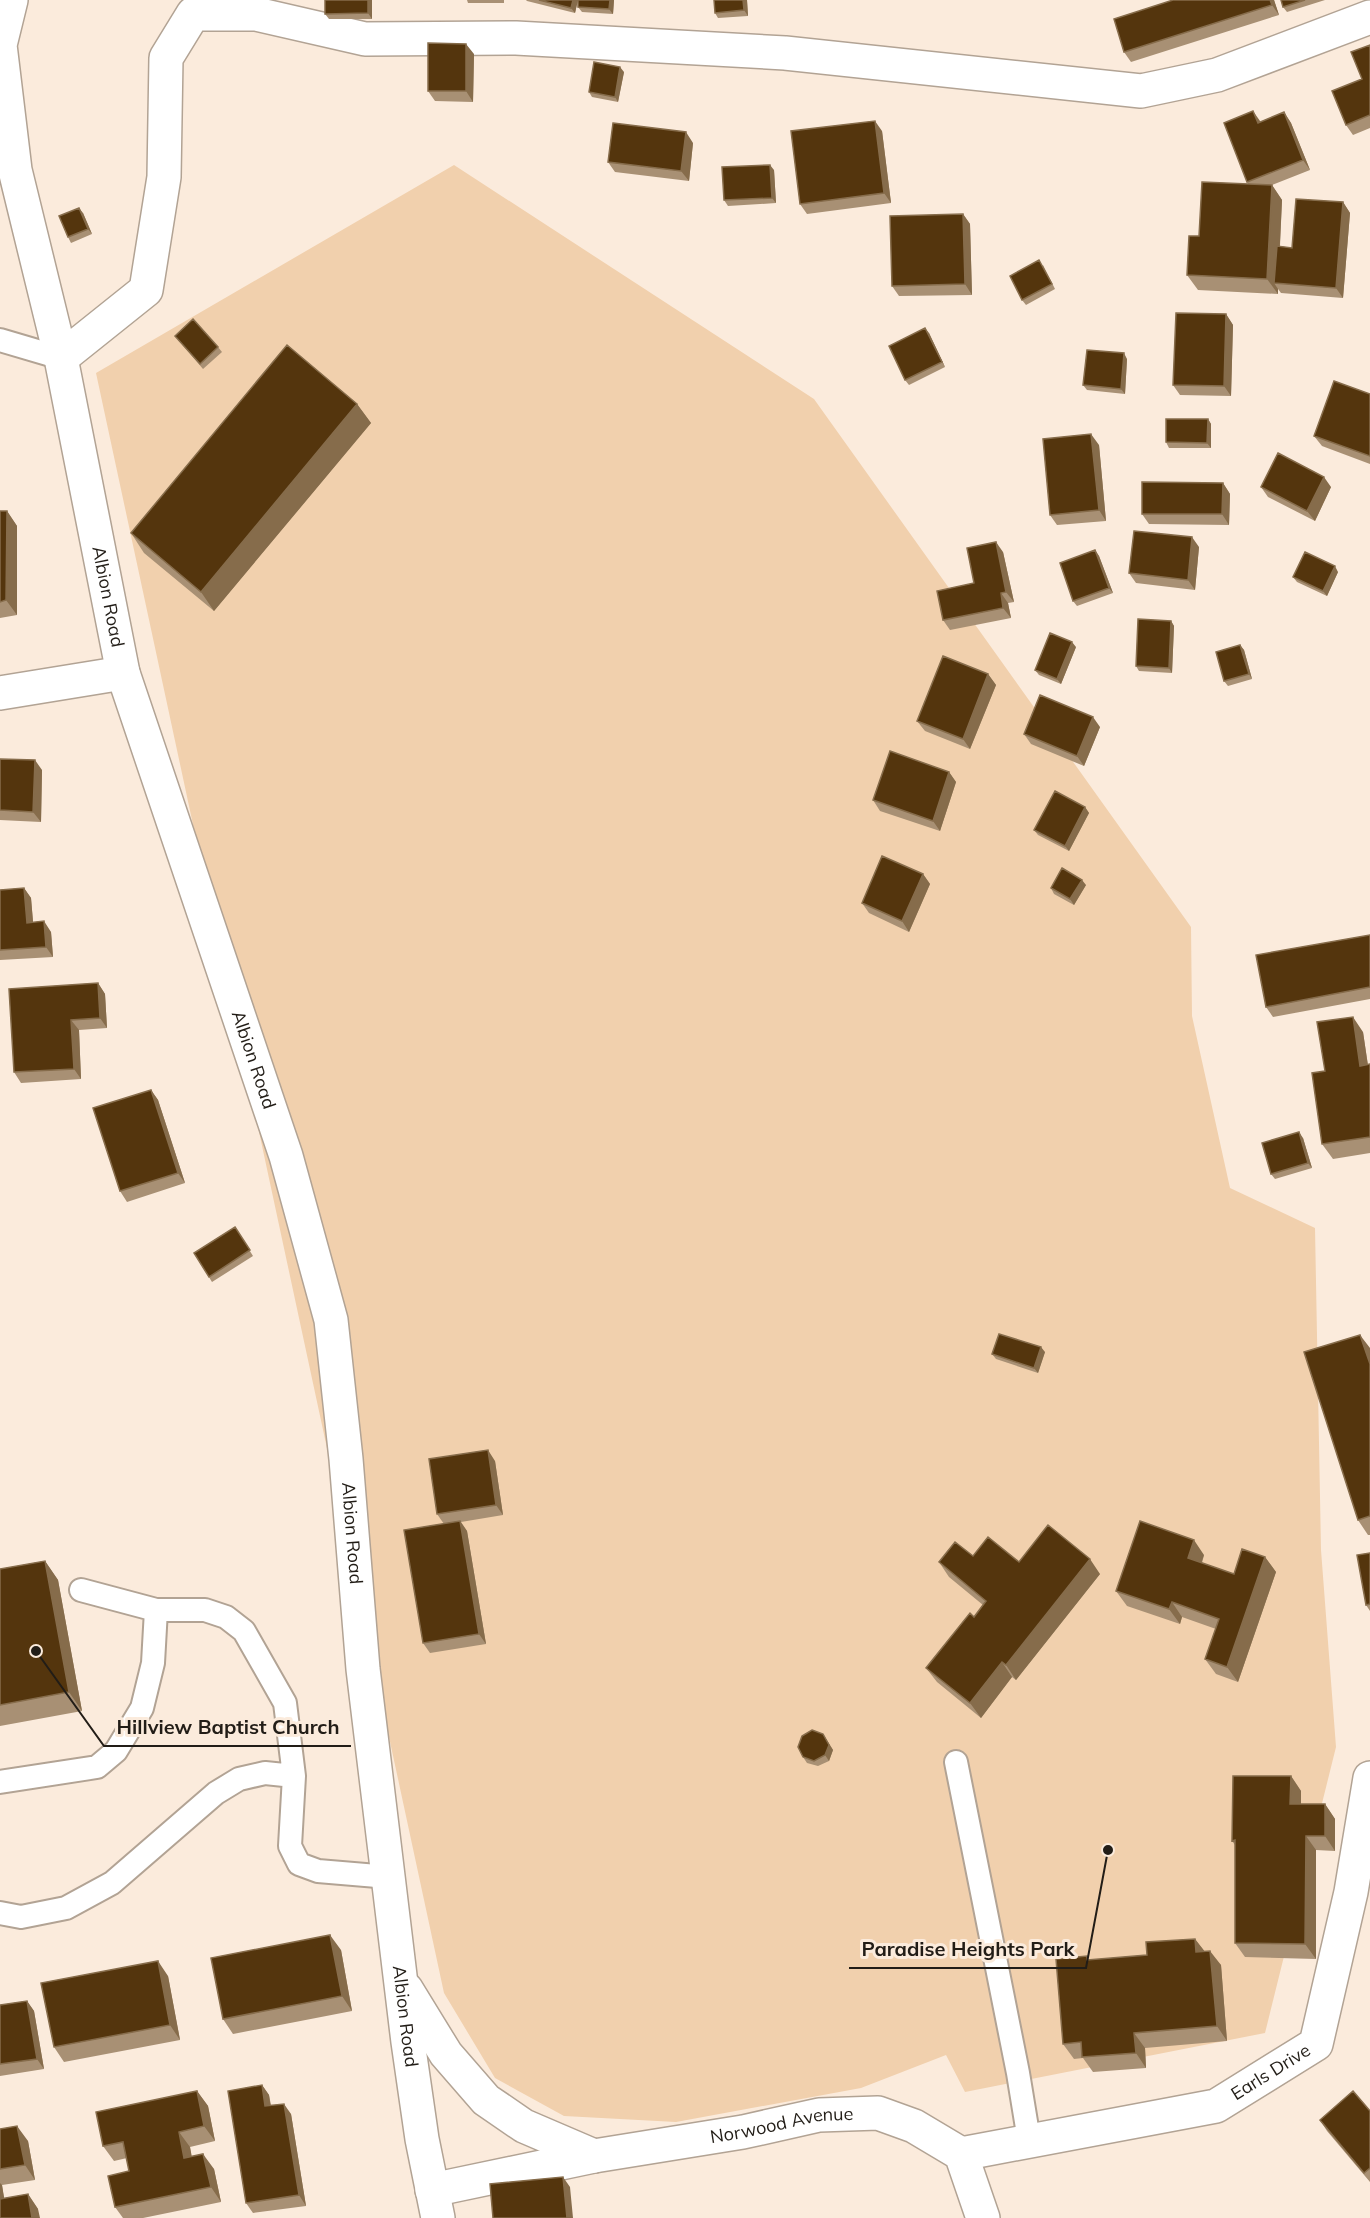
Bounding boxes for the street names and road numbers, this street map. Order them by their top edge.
street label: Albion Road [87,544,130,649]
street label: Albion Road [227,1007,281,1112]
street label: Albion Road [337,1481,368,1585]
street label: Albion Road [388,1964,423,2069]
street label: Earls Drive [1227,2038,1315,2105]
street label: Norwood Avenue [708,2102,854,2148]

